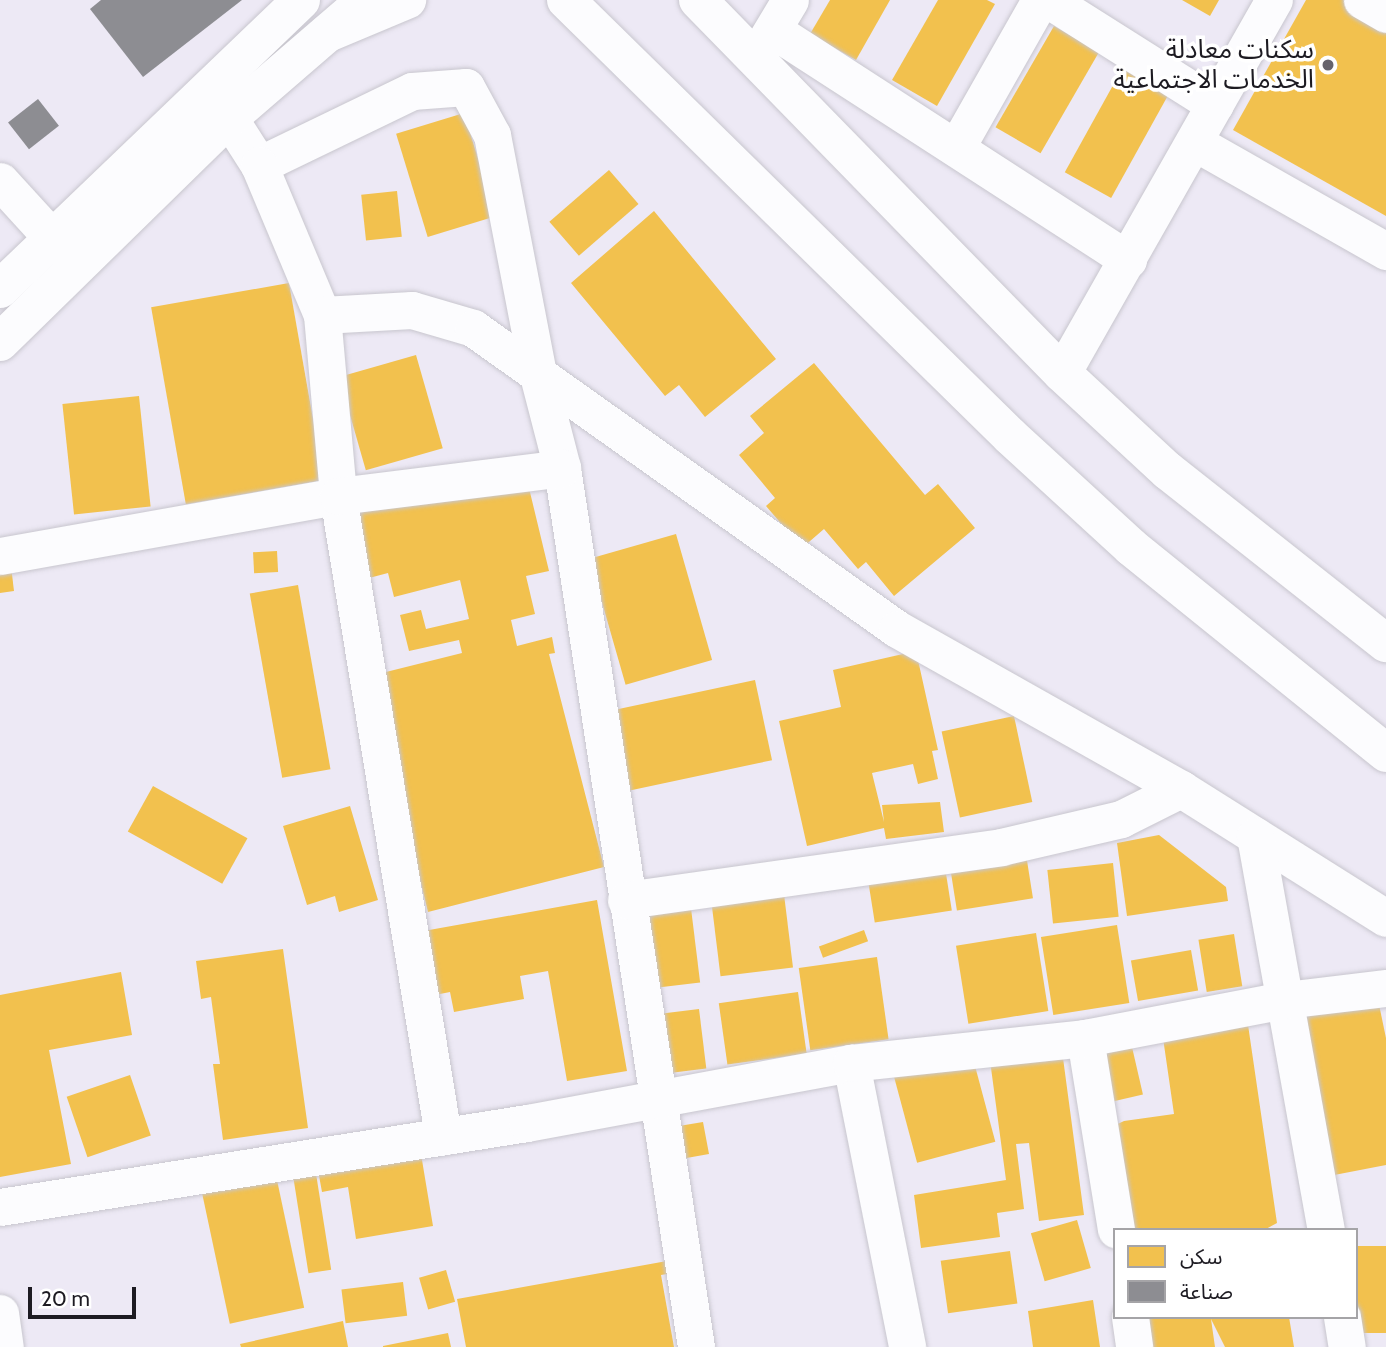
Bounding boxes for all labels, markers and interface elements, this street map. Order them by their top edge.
place label: سكنات معادلة الخدمات الاجتماعية [1113,34,1314,96]
marker: سكنات معادلة الخدمات الاجتماعية [1320,57,1336,73]
legend [1113,1228,1358,1319]
text: سكن [1180,1244,1222,1269]
scale bar [32,1274,140,1318]
text: صناعة [1180,1279,1233,1304]
text: 20 m [41,1286,90,1311]

